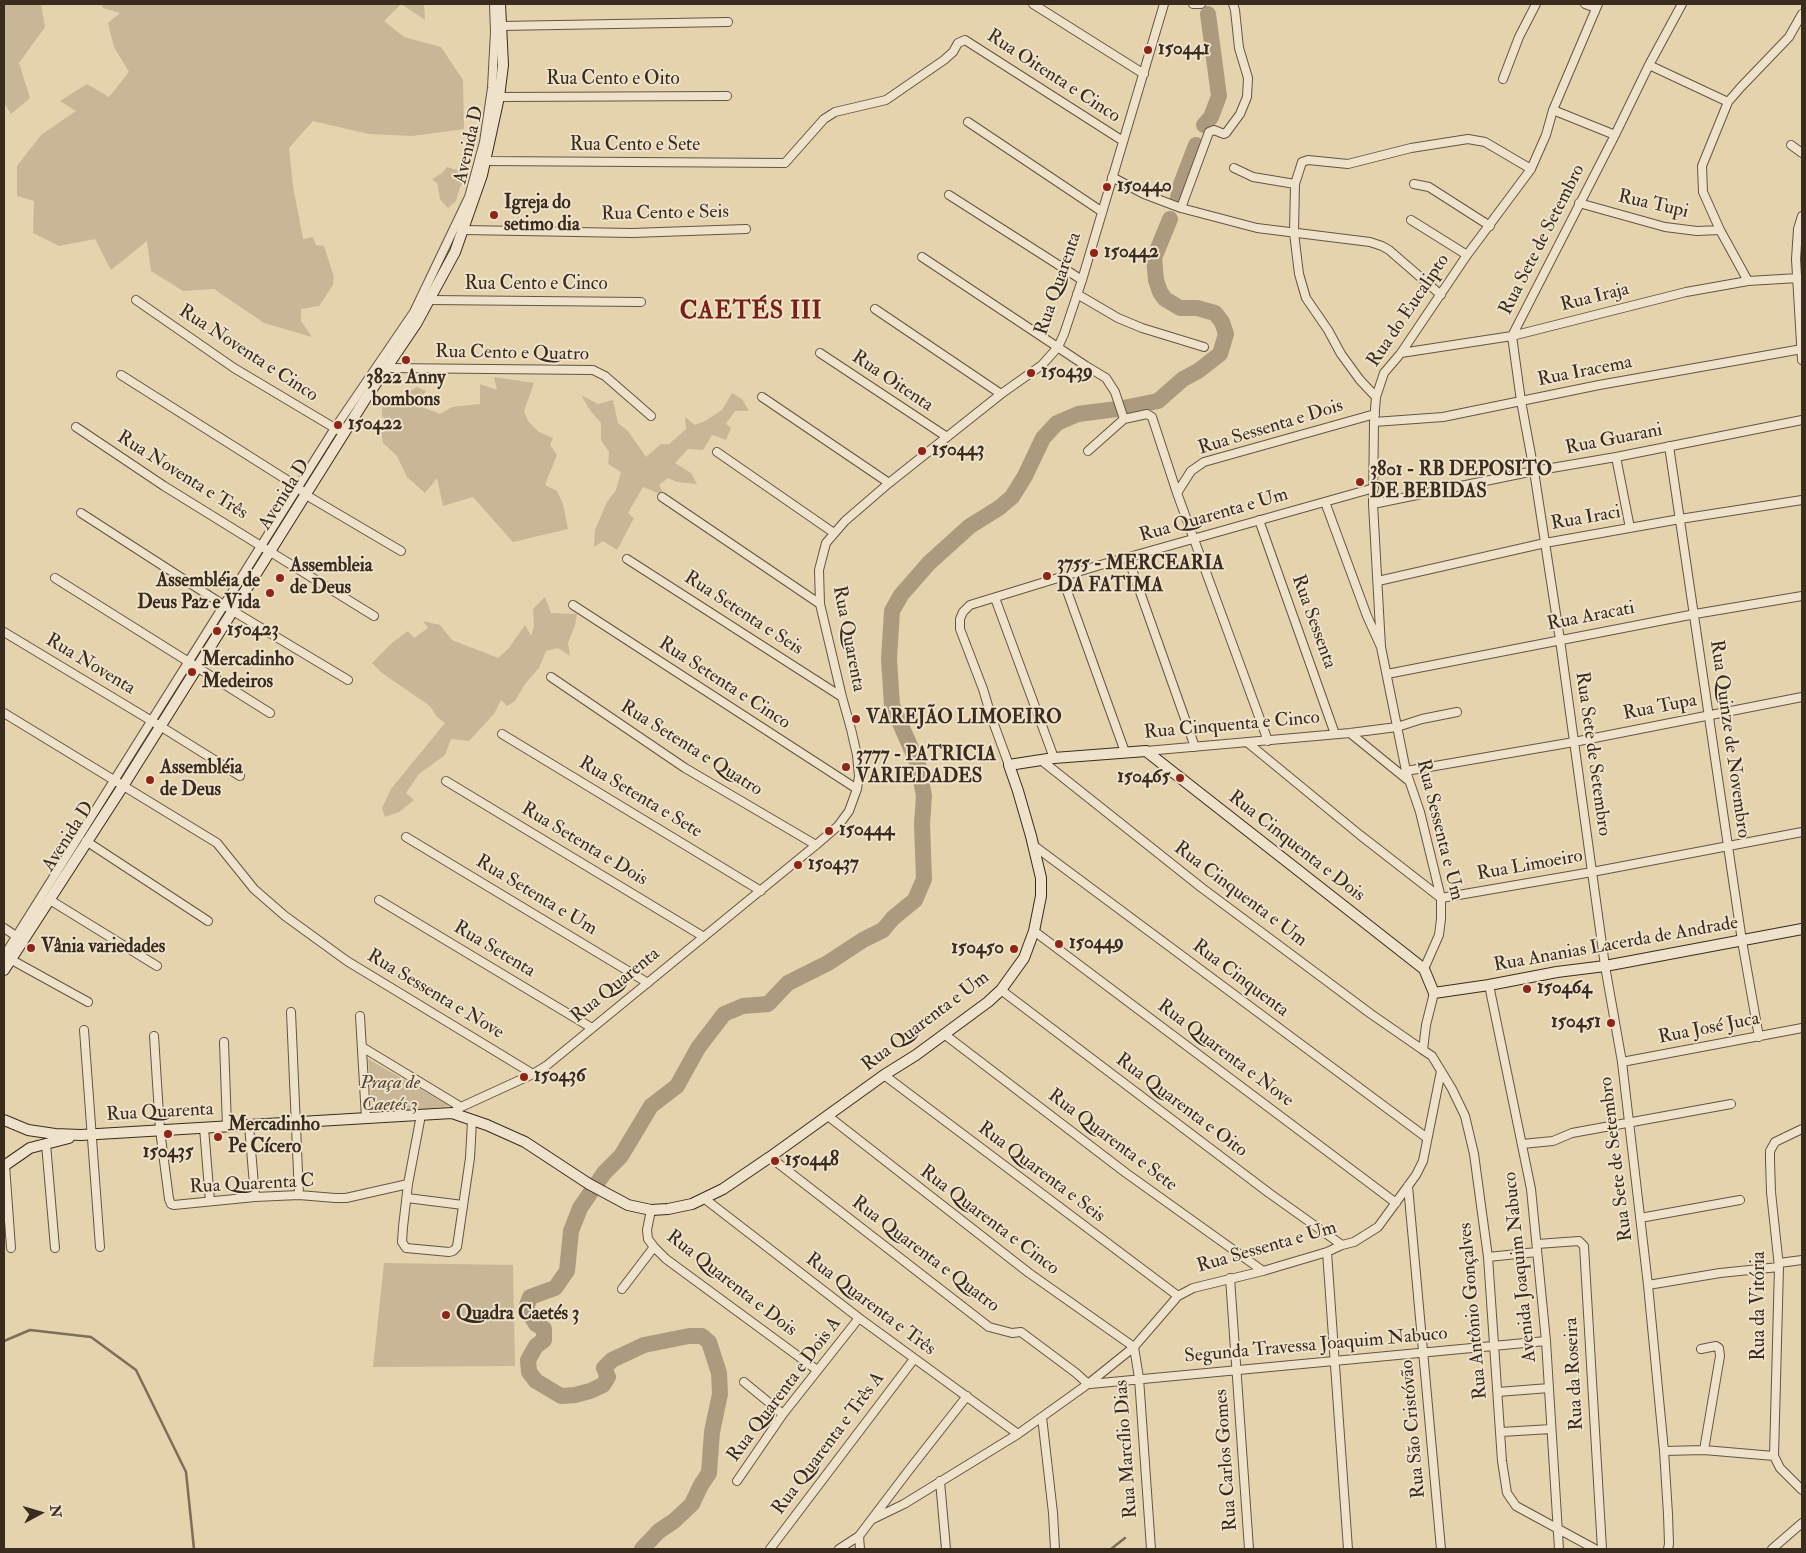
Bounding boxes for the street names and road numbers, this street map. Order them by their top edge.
street label: Rua Oitenta e Cinco [982,25,1124,129]
street label: Rua Cento e Oito [546,69,680,91]
street label: Avenida D [450,104,490,186]
street label: Rua Cento e Sete [570,135,700,157]
street label: Rua Sete de Setembro [1495,161,1591,319]
street label: Rua Tupi [1616,186,1690,224]
street label: Rua Cento e Seis [601,201,729,227]
street label: Rua Quarenta [1031,230,1087,338]
street label: Rua do Eucalipto [1363,250,1455,372]
street label: Rua Cento e Cinco [464,274,608,296]
street label: Rua Iraja [1558,278,1632,318]
street label: Rua Noventa e Cinco [174,300,322,408]
street label: Rua Cento e Quatro [435,341,589,367]
street label: Rua Oitenta [847,346,937,418]
street label: Rua Iracema [1536,352,1634,392]
street label: Rua Sessenta e Dois [1196,395,1346,461]
street label: Rua Guarani [1564,419,1664,461]
street label: Rua Noventa e Três [112,427,252,525]
street label: Avenida D [254,455,316,535]
street label: Rua Quarenta e Um [1137,484,1291,548]
street label: Rua Iraci [1549,502,1623,536]
street label: Rua Setenta e Seis [679,567,807,661]
street label: Rua Sessenta [1285,572,1341,672]
street label: Rua Quarenta [827,584,869,694]
street label: Rua Aracati [1545,597,1637,637]
street label: Rua Noventa [41,629,139,701]
street label: Rua Setenta e Cinco [654,633,794,735]
street label: Rua Quinze de Novembro [1704,638,1754,840]
street label: Rua Sete de Setembro [1569,670,1615,838]
street label: Rua Tupa [1621,690,1699,726]
street label: Rua Setenta e Quatro [616,696,766,802]
street label: Rua Cinquenta e Cinco [1143,707,1321,745]
street label: Rua Setenta e Sete [574,752,706,844]
street label: Rua Sessenta e Um [1410,757,1468,903]
street label: Rua Cinquenta e Dois [1223,787,1369,907]
street label: Avenida D [38,798,100,876]
street label: Rua Setenta e Dois [517,798,651,892]
street label: Rua Cinquenta e Um [1169,837,1311,953]
street label: Rua Limoeiro [1475,845,1585,887]
street label: Rua Setenta e Um [471,851,601,941]
street label: Rua Ananias Lacerda de Andrade [1492,912,1740,978]
street label: Rua Setenta [449,917,539,983]
street label: Rua Cinquenta [1187,935,1293,1023]
street label: Rua Quarenta [567,943,665,1029]
street label: Rua Sessenta e Nove [362,945,508,1045]
street label: Rua Quarenta e Um [858,967,994,1077]
street label: Rua Quarenta e Nove [1152,995,1298,1113]
street label: Rua José Juca [1656,1008,1762,1050]
street label: Rua Quarenta e Oito [1111,1049,1251,1163]
street label: Rua Sete de Setembro [1596,1075,1638,1243]
street label: Rua Quarenta e Sete [1043,1085,1181,1197]
street label: Rua Quarenta [106,1099,214,1127]
street label: Rua Quarenta e Seis [973,1118,1109,1228]
street label: Rua Quarenta e Cinco [915,1161,1063,1281]
street label: Rua Quarenta C [189,1170,315,1200]
street label: Avenida Joaquim Nabuco [1500,1171,1542,1363]
street label: Rua Quarenta e Quatro [847,1192,1003,1318]
street label: Rua Sessenta e Um [1194,1217,1340,1279]
street label: Rua Antônio Gonçalves [1455,1222,1493,1400]
street label: Rua Quarenta e Dois [661,1226,801,1342]
street label: Rua Quarenta e Três [801,1249,939,1361]
street label: Rua da Vitória [1749,1251,1771,1361]
street label: Rua Quarenta e Dois A [723,1313,847,1467]
street label: Rua da Roseira [1561,1317,1589,1431]
street label: Segunda Travessa Joaquim Nabuco [1183,1323,1449,1369]
street label: Rua São Cristóvão [1397,1359,1431,1499]
street label: Rua Quarenta e Três A [768,1368,890,1520]
street label: Rua Marcílio Dias [1111,1379,1143,1519]
street label: Rua Carlos Gomes [1211,1388,1243,1532]

